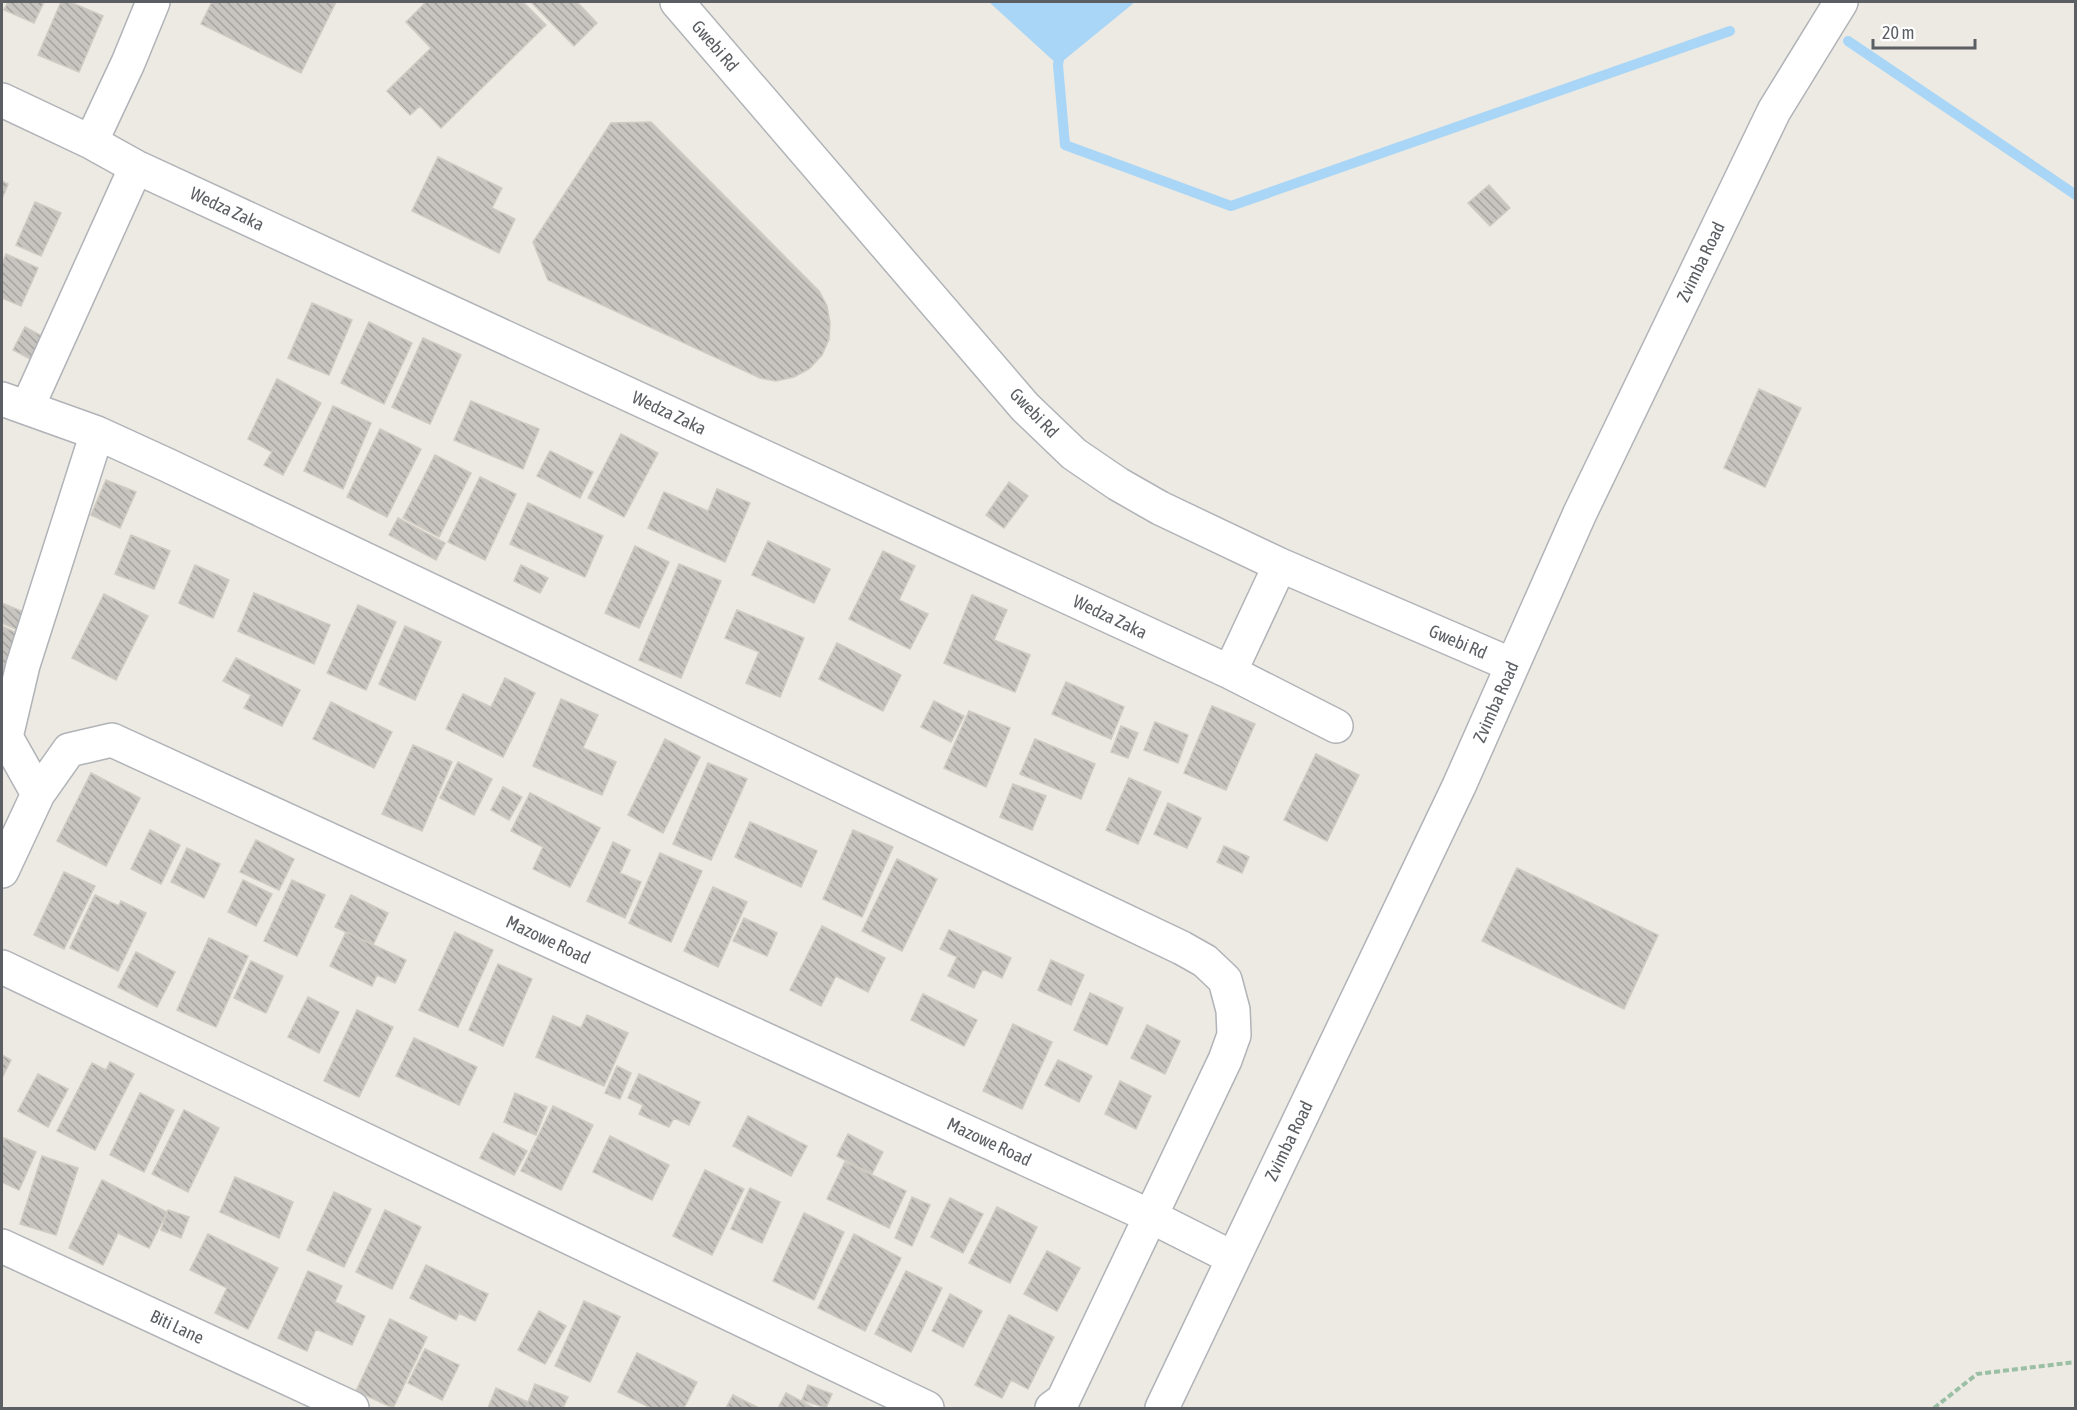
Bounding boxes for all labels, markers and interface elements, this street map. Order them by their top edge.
scale bar [1873,12,1975,50]
street label: Gwebi Rd [687,16,743,76]
text: 20 m [1882,22,1914,43]
street label: Wedza Zaka [187,182,268,235]
street label: Zvimba Road [1672,218,1729,305]
street label: Gwebi Rd [1006,383,1063,442]
street label: Wedza Zaka [629,386,710,439]
street label: Wedza Zaka [1070,590,1151,643]
street label: Gwebi Rd [1426,620,1490,663]
street label: Zvimba Road [1468,658,1523,746]
street label: Mazowe Road [503,911,594,968]
street label: Zvimba Road [1260,1097,1317,1184]
street label: Mazowe Road [944,1113,1035,1170]
street label: Biti Lane [147,1305,207,1348]

